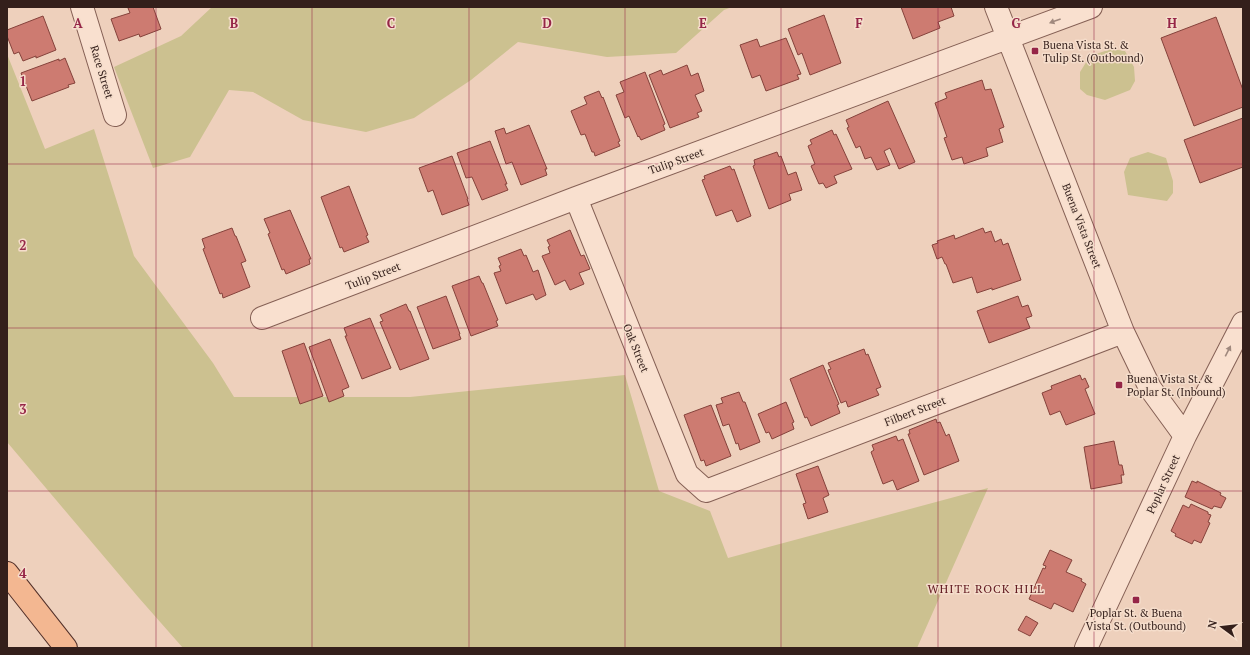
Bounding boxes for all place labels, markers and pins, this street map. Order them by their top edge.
place label: Buena Vista St. & Tulip St. (Outbound) [1043,38,1144,65]
marker: Buena Vista St. & Tulip St. (Outbound) [1030,46,1040,56]
place label: Buena Vista St. & Poplar St. (Inbound) [1127,372,1226,399]
marker: Buena Vista St. & Poplar St. (Inbound) [1114,380,1124,390]
marker: Poplar St. & Buena Vista St. (Outbound) [1131,595,1141,605]
place label: Poplar St. & Buena Vista St. (Outbound) [1086,606,1186,633]

